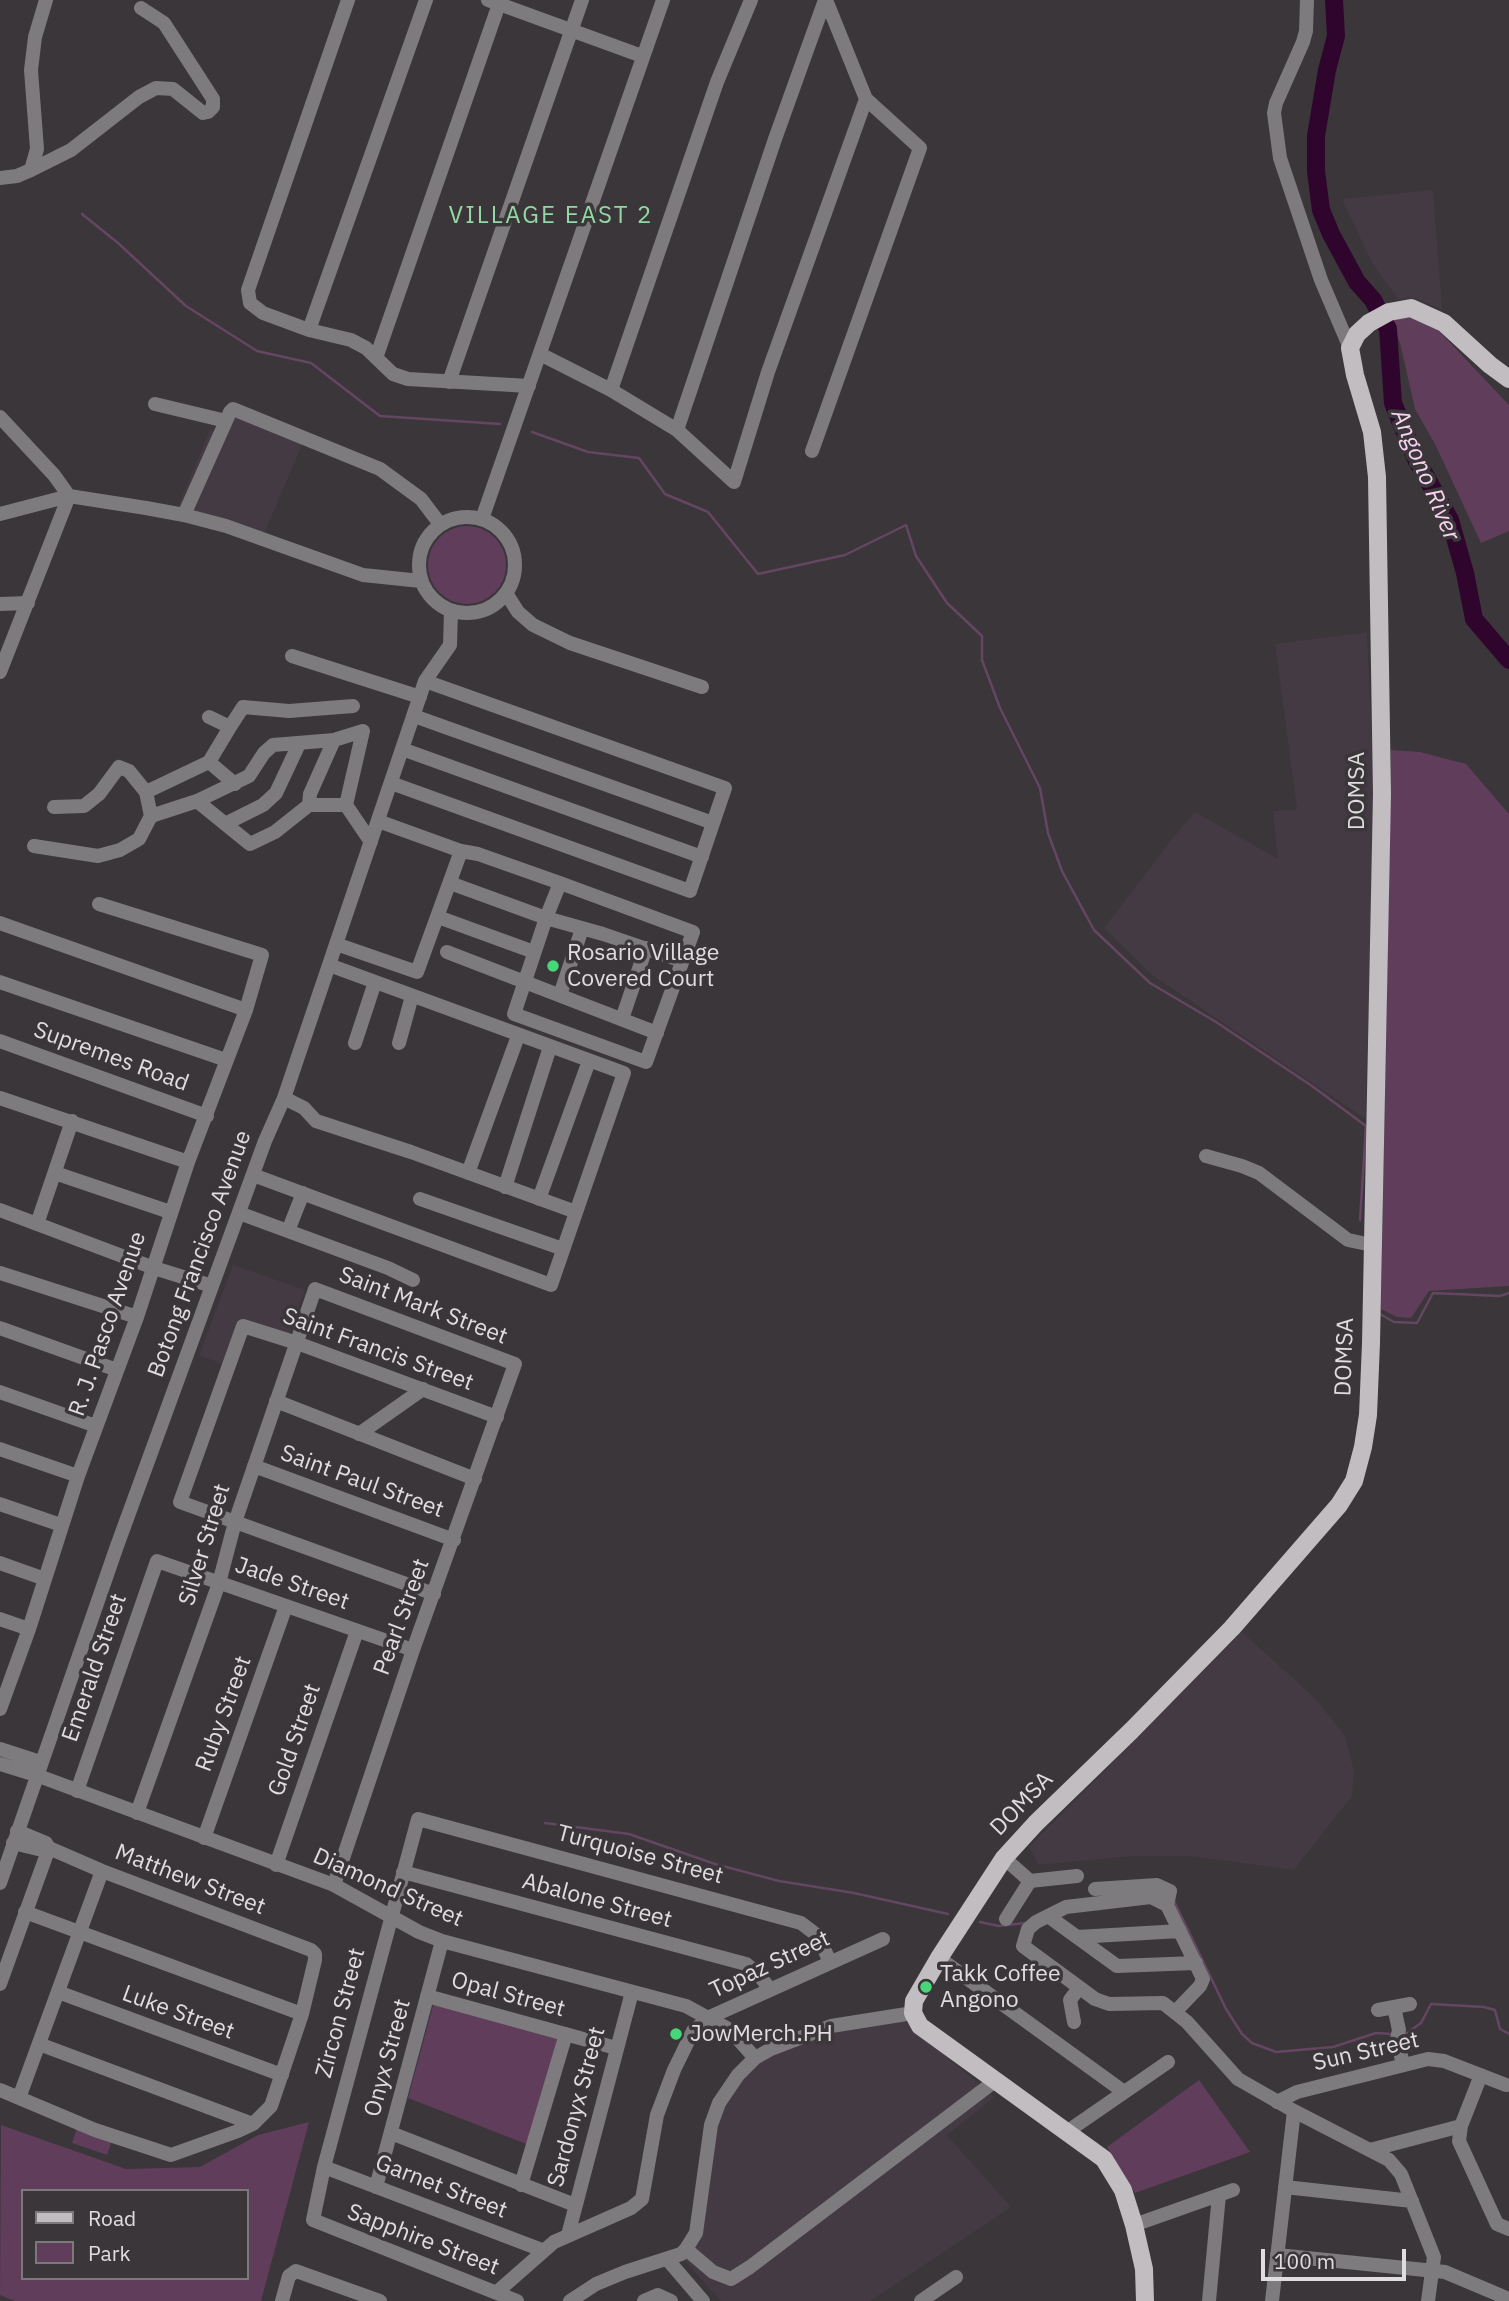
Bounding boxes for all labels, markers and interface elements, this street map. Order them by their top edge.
district label: VILLAGE EAST 2 [450,202,652,230]
water label: Angono River [1384,405,1466,545]
street label: DOMSA [1343,752,1371,830]
place label: Rosario Village Covered Court [567,939,719,993]
marker: Rosario Village Covered Court [545,958,561,974]
street label: Supremes Road [30,1016,192,1098]
street label: Botong Francisco Avenue [142,1127,258,1381]
street label: R. J. Pasco Avenue [64,1228,152,1420]
street label: Saint Mark Street [335,1261,511,1351]
street label: Saint Francis Street [279,1303,477,1397]
street label: DOMSA [1330,1317,1360,1397]
street label: Saint Paul Street [277,1440,447,1524]
street label: Silver Street [173,1481,237,1609]
street label: Jade Street [231,1552,353,1616]
street label: Pearl Street [368,1555,436,1679]
street label: Emerald Street [57,1590,133,1746]
street label: Ruby Street [190,1652,258,1776]
street label: Gold Street [263,1680,327,1800]
street label: DOMSA [985,1766,1059,1842]
street label: Turquoise Street [554,1820,726,1890]
street label: Matthew Street [111,1839,269,1921]
street label: Diamond Street [309,1843,467,1933]
street label: Abalone Street [519,1868,675,1934]
street label: Topaz Street [706,1925,834,2005]
street label: Zircon Street [310,1945,372,2081]
place label: Takk Coffee Angono [940,1960,1061,2014]
street label: Opal Street [448,1967,568,2023]
marker: Takk Coffee Angono [918,1979,934,1995]
street label: Luke Street [118,1980,238,2046]
street label: Onyx Street [359,1996,417,2120]
place label: JowMerch.PH [690,2020,833,2048]
street label: Sardonyx Street [542,2024,612,2190]
marker: JowMerch.PH [668,2026,684,2042]
street label: Sun Street [1310,2026,1422,2078]
street label: Garnet Street [371,2149,511,2225]
legend [21,2189,248,2280]
street label: Sapphire Street [343,2198,503,2282]
text: Road [88,2204,136,2232]
scale bar [1264,2234,1409,2278]
text: Park [88,2239,131,2267]
text: 100 m [1274,2247,1335,2275]

